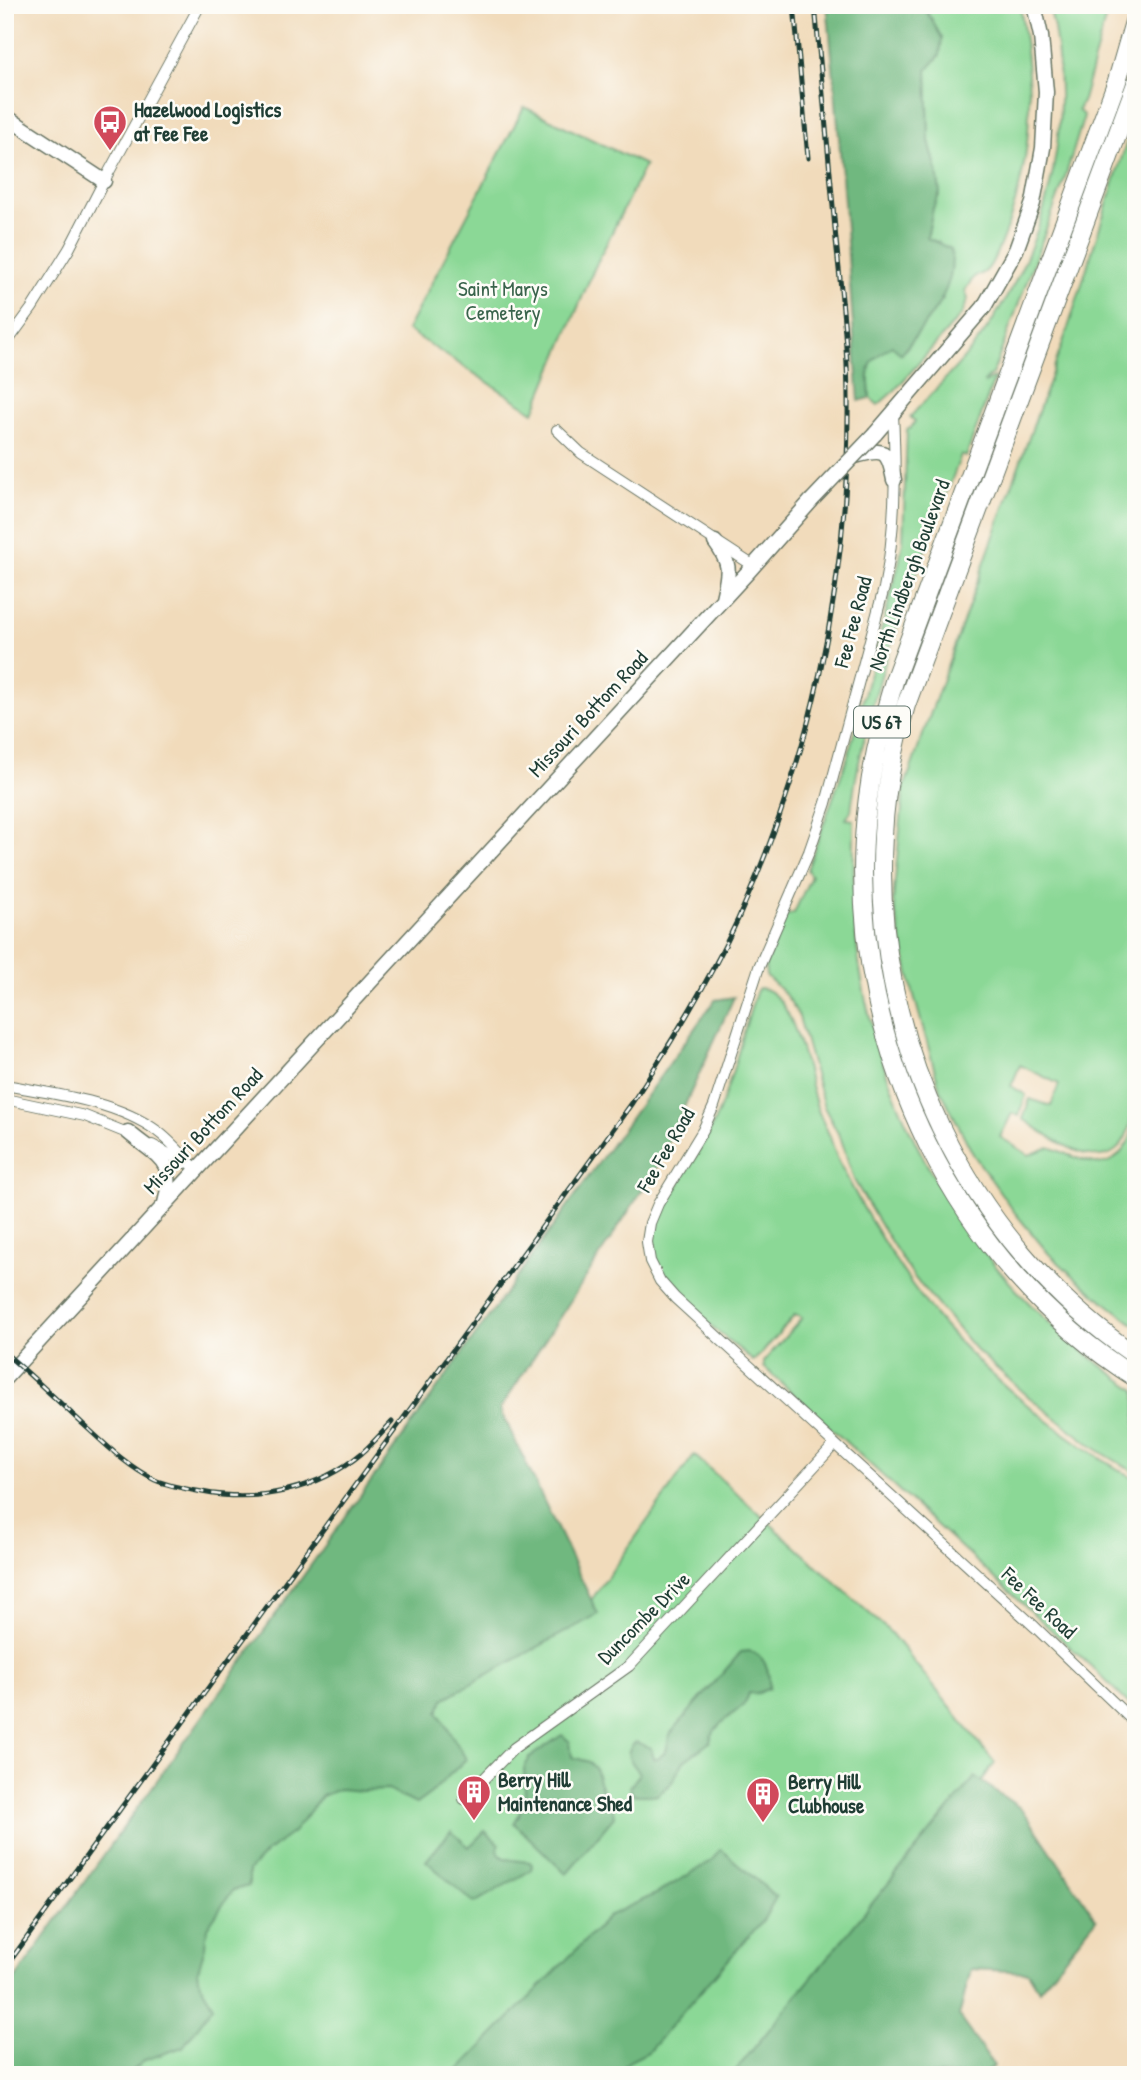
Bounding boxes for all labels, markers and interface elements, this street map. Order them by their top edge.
place label: Hazelwood Logistics at Fee Fee [134,95,281,148]
bus stop icon: Hazelwood Logistics at Fee Fee [91,103,129,152]
park label: Saint Marys Cemetery [458,274,548,327]
street label: North Lindbergh Boulevard [860,475,957,674]
street label: Fee Fee Road [826,573,879,672]
street label: Missouri Bottom Road [521,644,654,783]
road number: US 67 [854,706,910,737]
street label: Missouri Bottom Road [136,1061,269,1200]
street label: Fee Fee Road [629,1102,701,1198]
street label: Fee Fee Road [995,1560,1083,1645]
street label: Duncombe Drive [591,1565,696,1670]
place label: Berry Hill Maintenance Shed [498,1765,633,1818]
place label: Berry Hill Clubhouse [788,1767,865,1820]
building icon: Berry Hill Maintenance Shed [455,1773,493,1822]
building icon: Berry Hill Clubhouse [744,1775,782,1824]

